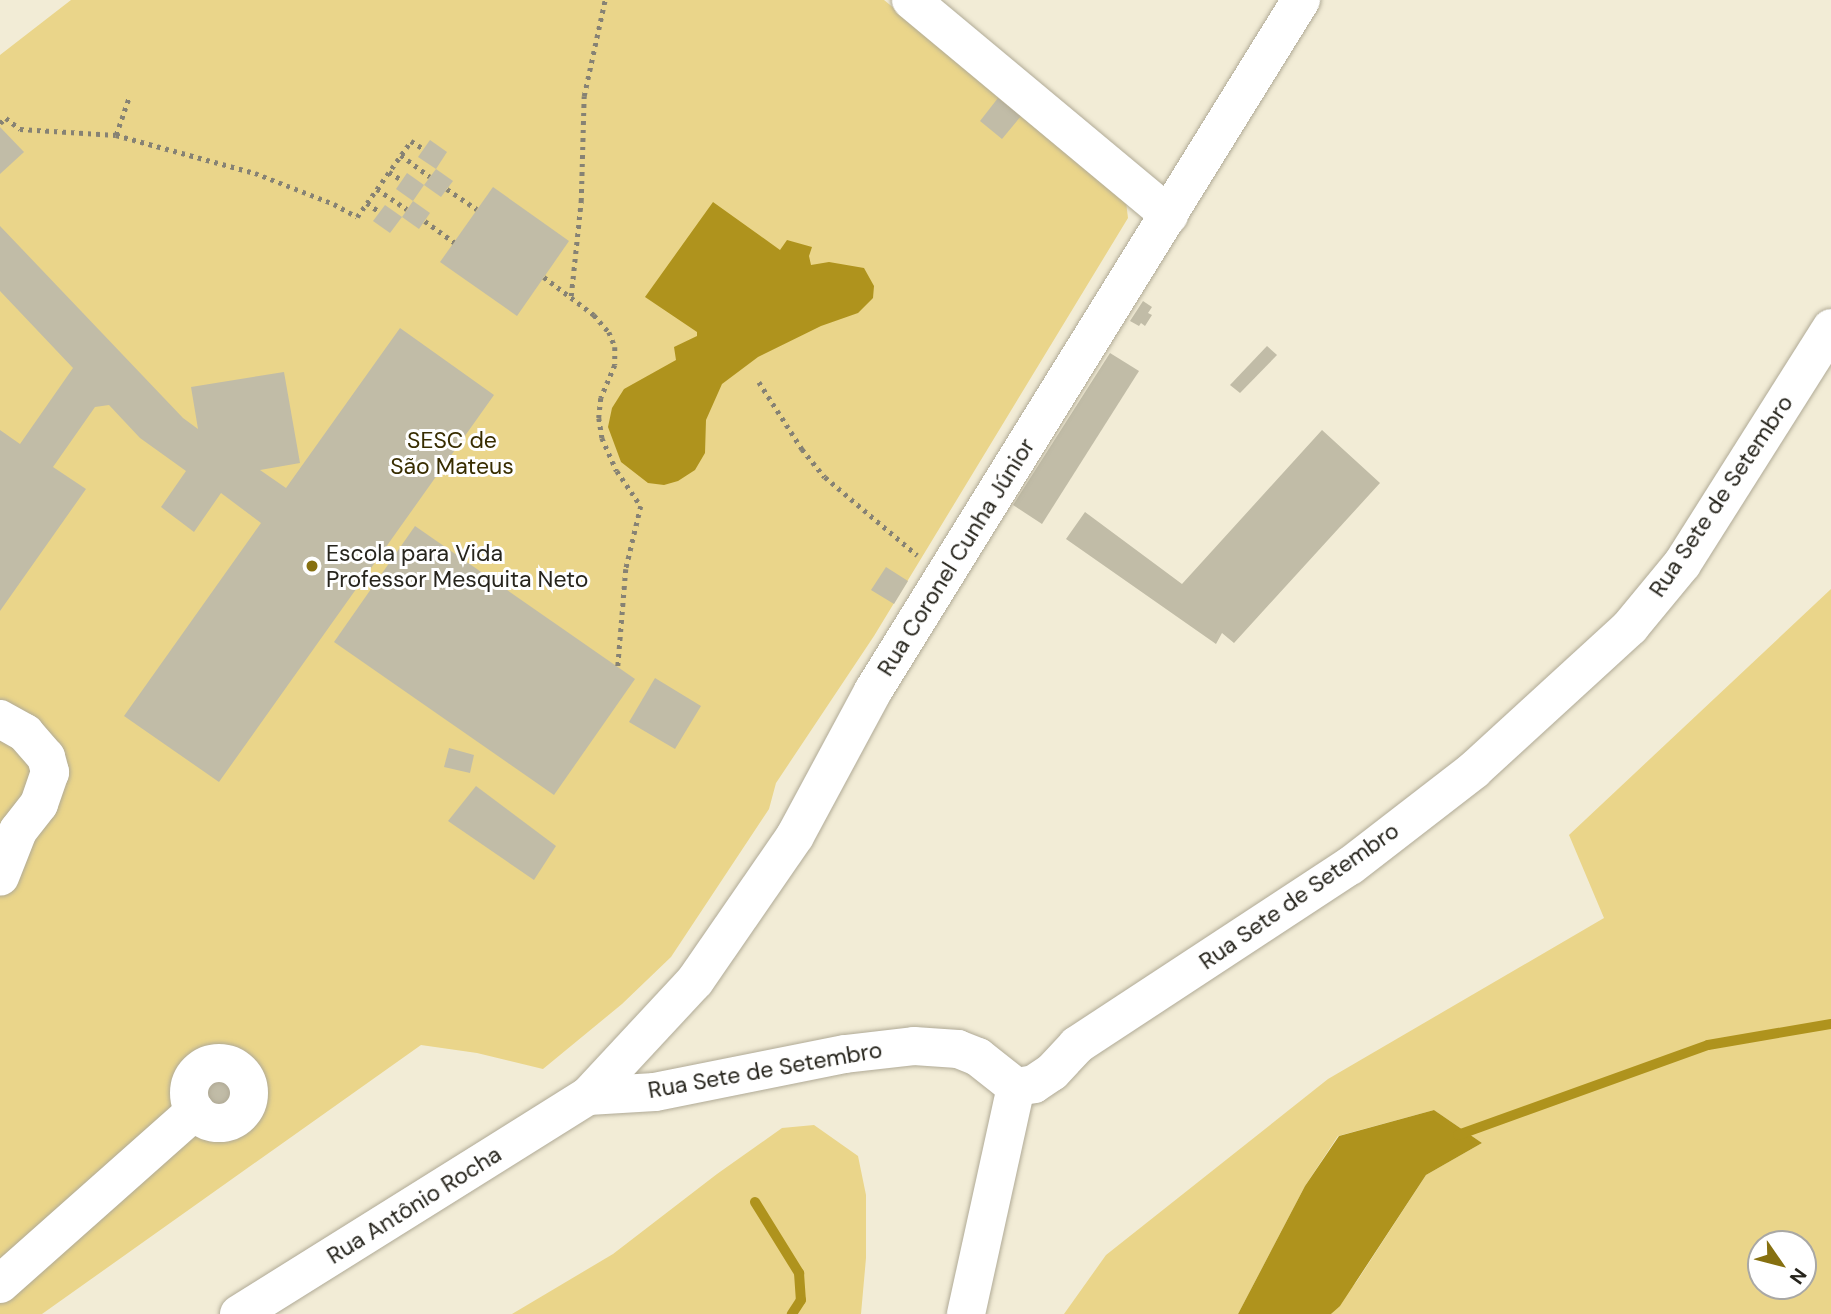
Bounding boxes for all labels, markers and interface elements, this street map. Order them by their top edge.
street label: Rua Sete de Setembro [1643,390,1799,602]
park label: SESC de São Mateus [390,426,514,480]
street label: Rua Coronel Cunha Júnior [871,433,1041,681]
place label: Escola para Vida Professor Mesquita Neto [326,539,588,593]
marker: Escola para Vida Professor Mesquita Neto [304,558,320,574]
street label: Rua Sete de Setembro [1194,817,1404,975]
street label: Rua Sete de Setembro [646,1036,884,1104]
street label: Rua Antônio Rocha [322,1140,506,1270]
north arrow [1747,1230,1817,1300]
text: N [1784,1263,1812,1289]

